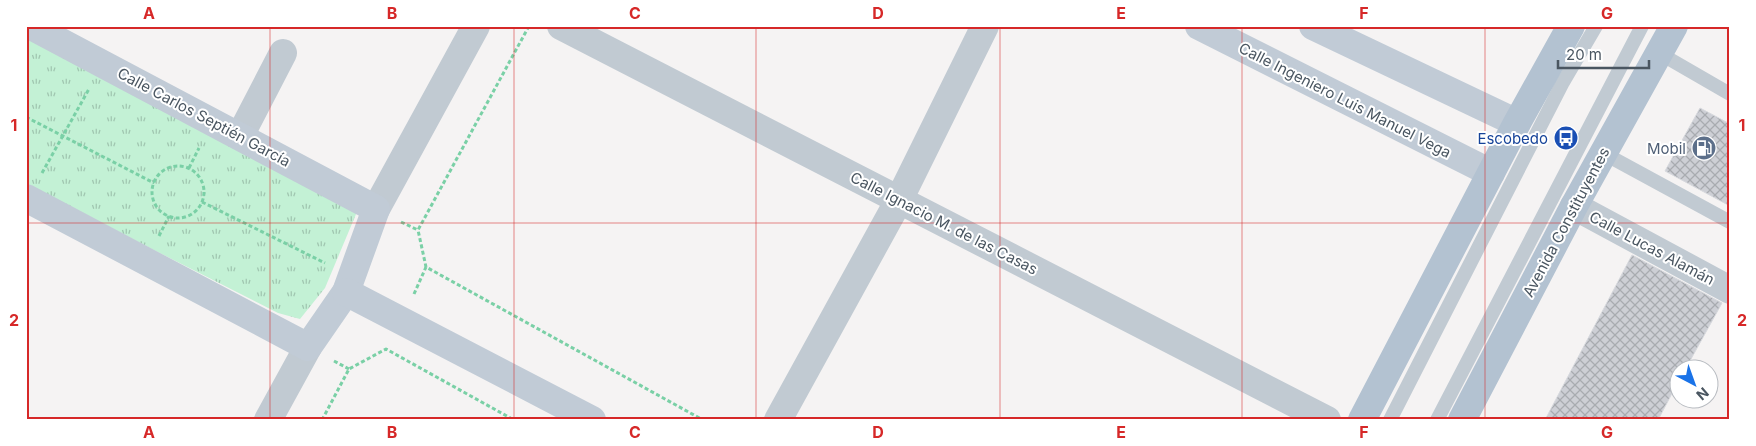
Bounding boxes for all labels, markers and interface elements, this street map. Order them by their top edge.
text: A [143,3,155,23]
text: B [387,3,397,23]
text: C [629,3,641,23]
text: D [872,3,884,23]
text: E [1116,3,1126,23]
text: F [1359,3,1369,23]
text: G [1601,3,1613,23]
street label: Calle Ingeniero Luis Manuel Vega [1236,38,1454,162]
scale bar [1558,38,1650,70]
text: 20 m [1566,45,1602,64]
street label: Calle Carlos Septién García [114,63,294,171]
text: 1 [11,115,17,135]
text: 1 [1739,115,1745,135]
bus stop icon: Escobedo [1553,125,1579,151]
place label: Escobedo [1477,129,1548,148]
fuel station icon: Mobil [1691,135,1717,161]
place label: Mobil [1647,139,1686,158]
street label: Avenida Constituyentes [1518,144,1614,300]
street label: Calle Ignacio M. de las Casas [847,167,1041,279]
street label: Calle Lucas Alamán [1586,207,1718,289]
text: 2 [9,310,19,330]
text: 2 [1737,310,1747,330]
north arrow [1668,358,1718,408]
text: N [1693,384,1712,404]
text: A [143,422,155,442]
text: B [387,422,397,442]
text: C [629,422,641,442]
text: D [872,422,884,442]
text: E [1116,422,1126,442]
text: F [1359,422,1369,442]
text: G [1601,422,1613,442]

